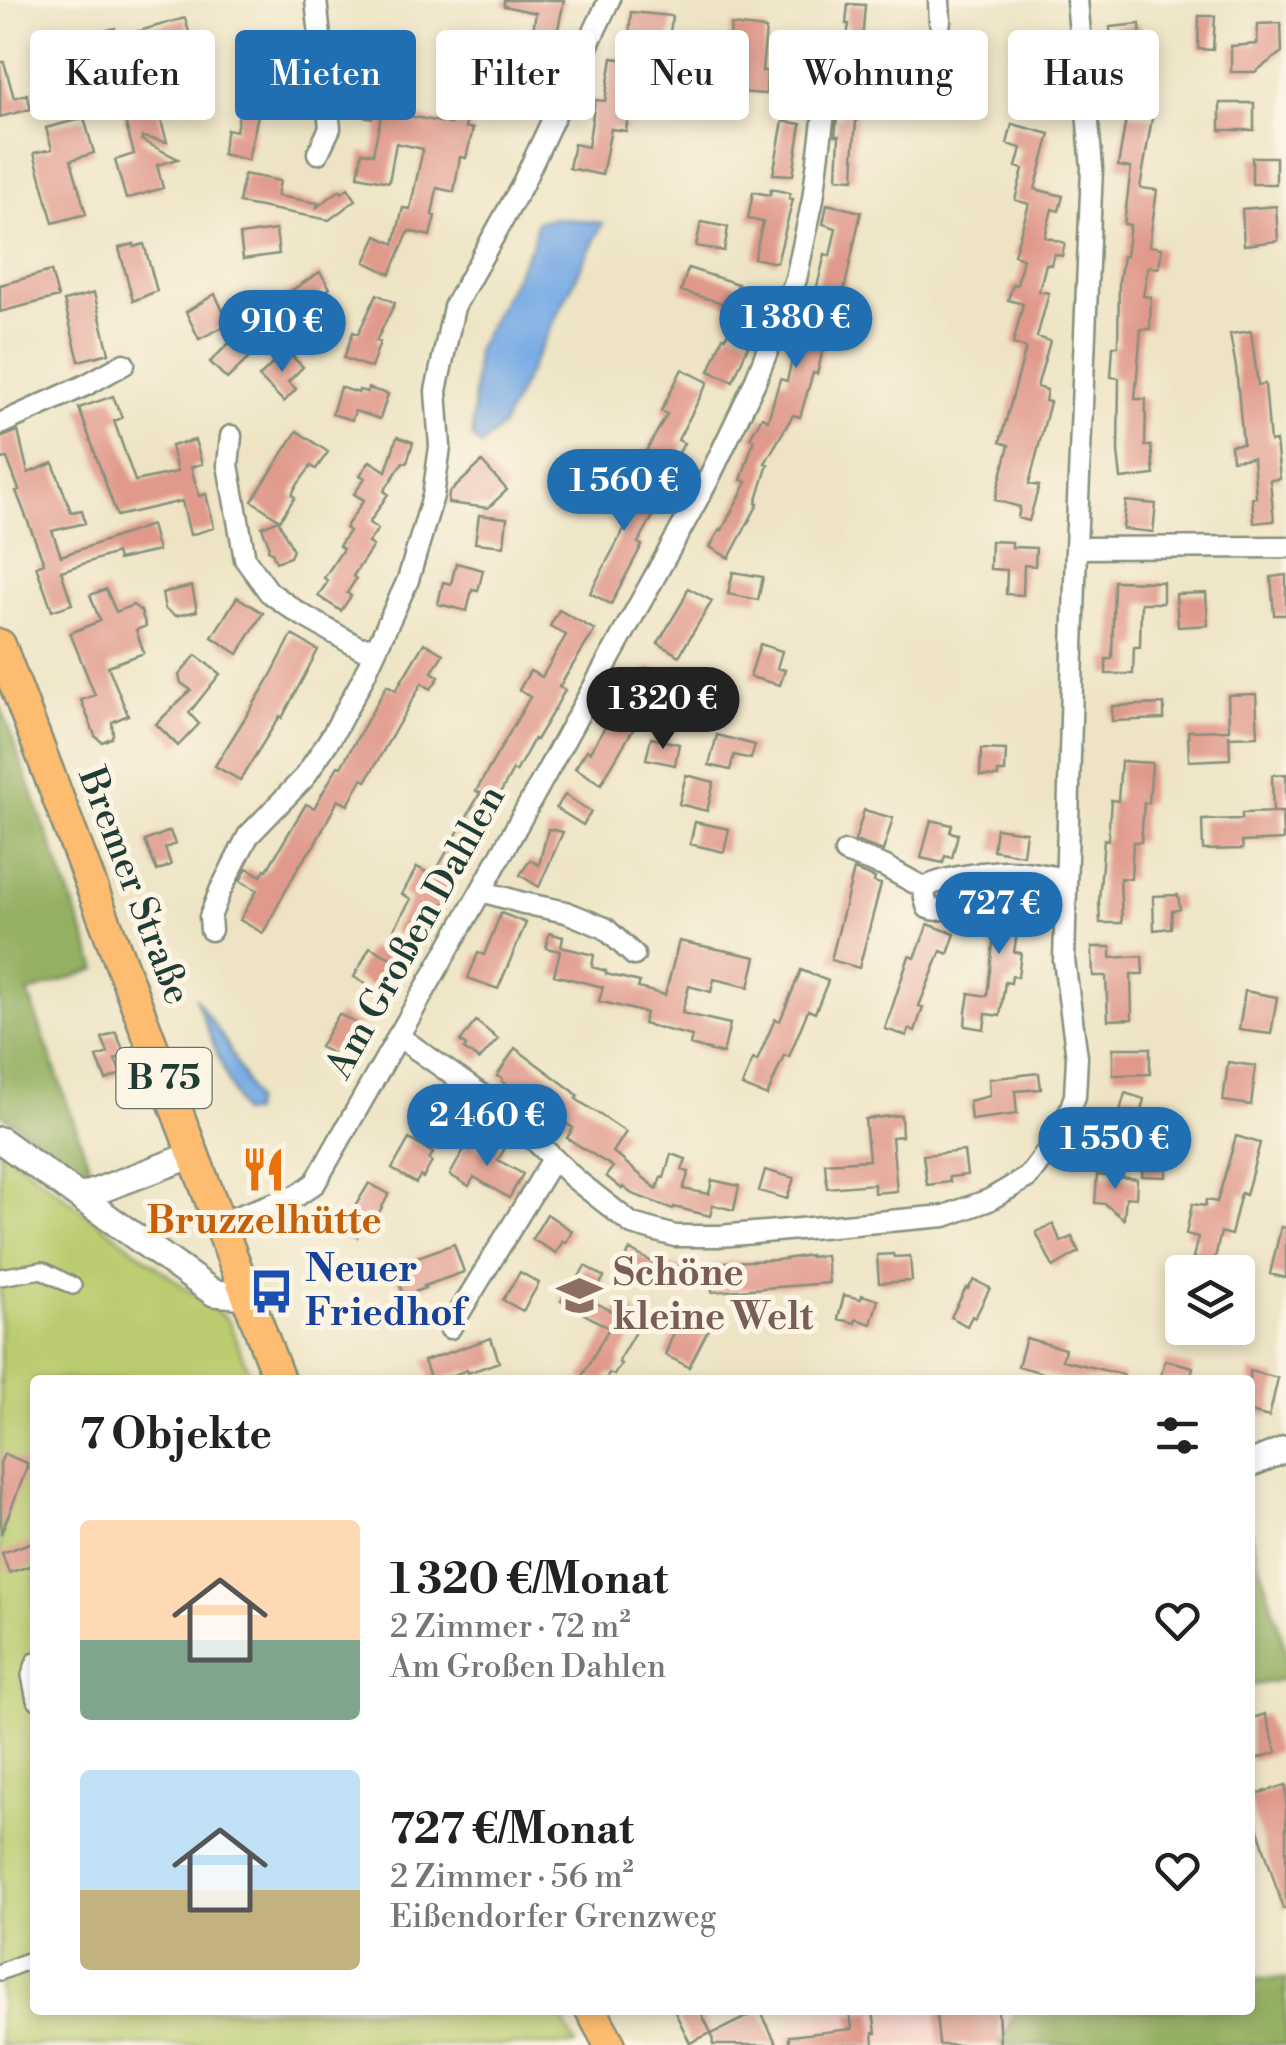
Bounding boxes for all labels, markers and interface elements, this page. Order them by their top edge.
chip: Kaufen [30,30,215,120]
chip: Mieten [235,30,416,120]
chip: Filter [436,30,595,120]
chip: Neu [615,30,749,120]
chip: Wohnung [769,30,988,120]
chip: Haus [1008,30,1159,120]
pin: 1 380 € [704,286,888,371]
pin: 910 € [212,290,352,375]
text: 1 380 € [741,298,851,338]
text: 910 € [241,302,323,342]
pin: 1 560 € [532,449,716,534]
text: 1 560 € [569,461,679,501]
pin: 1 320 € [571,667,755,752]
text: 1 320 € [609,679,717,719]
street label: Bremer Straße [67,760,201,1011]
street label: Am Großen Dahlen [315,777,516,1088]
pin: 727 € [929,872,1069,957]
text: 727 € [958,884,1040,924]
road number: B 75 [116,1048,212,1108]
pin: 2 460 € [395,1084,579,1169]
text: 2 460 € [429,1096,545,1136]
pin: 1 550 € [1023,1107,1207,1192]
text: 1 550 € [1060,1119,1170,1159]
restaurant icon: Bruzzelhütte [240,1145,288,1193]
place label: Bruzzelhütte [146,1198,382,1245]
place label: Neuer Friedhof [305,1246,470,1337]
place label: Schöne kleine Welt [613,1250,814,1341]
map controls [1165,1255,1255,1345]
button: layers [1165,1255,1255,1345]
bus stop icon: Neuer Friedhof [248,1267,296,1315]
school or university icon: Schöne kleine Welt [556,1271,604,1319]
icon: filters [1150,1408,1205,1463]
text: 7 Objekte [80,1409,272,1462]
text: 1 320 €/Monat [390,1554,668,1607]
icon: home [160,1560,280,1680]
icon: heart [1150,1593,1205,1648]
text: 2 Zimmer · 72 m² [390,1607,631,1647]
text: Am Großen Dahlen [390,1647,666,1687]
text: 727 €/Monat [390,1804,634,1857]
icon: home [160,1810,280,1930]
icon: heart [1150,1843,1205,1898]
text: 2 Zimmer · 56 m² [390,1857,634,1897]
text: Eißendorfer Grenzweg [390,1897,716,1937]

